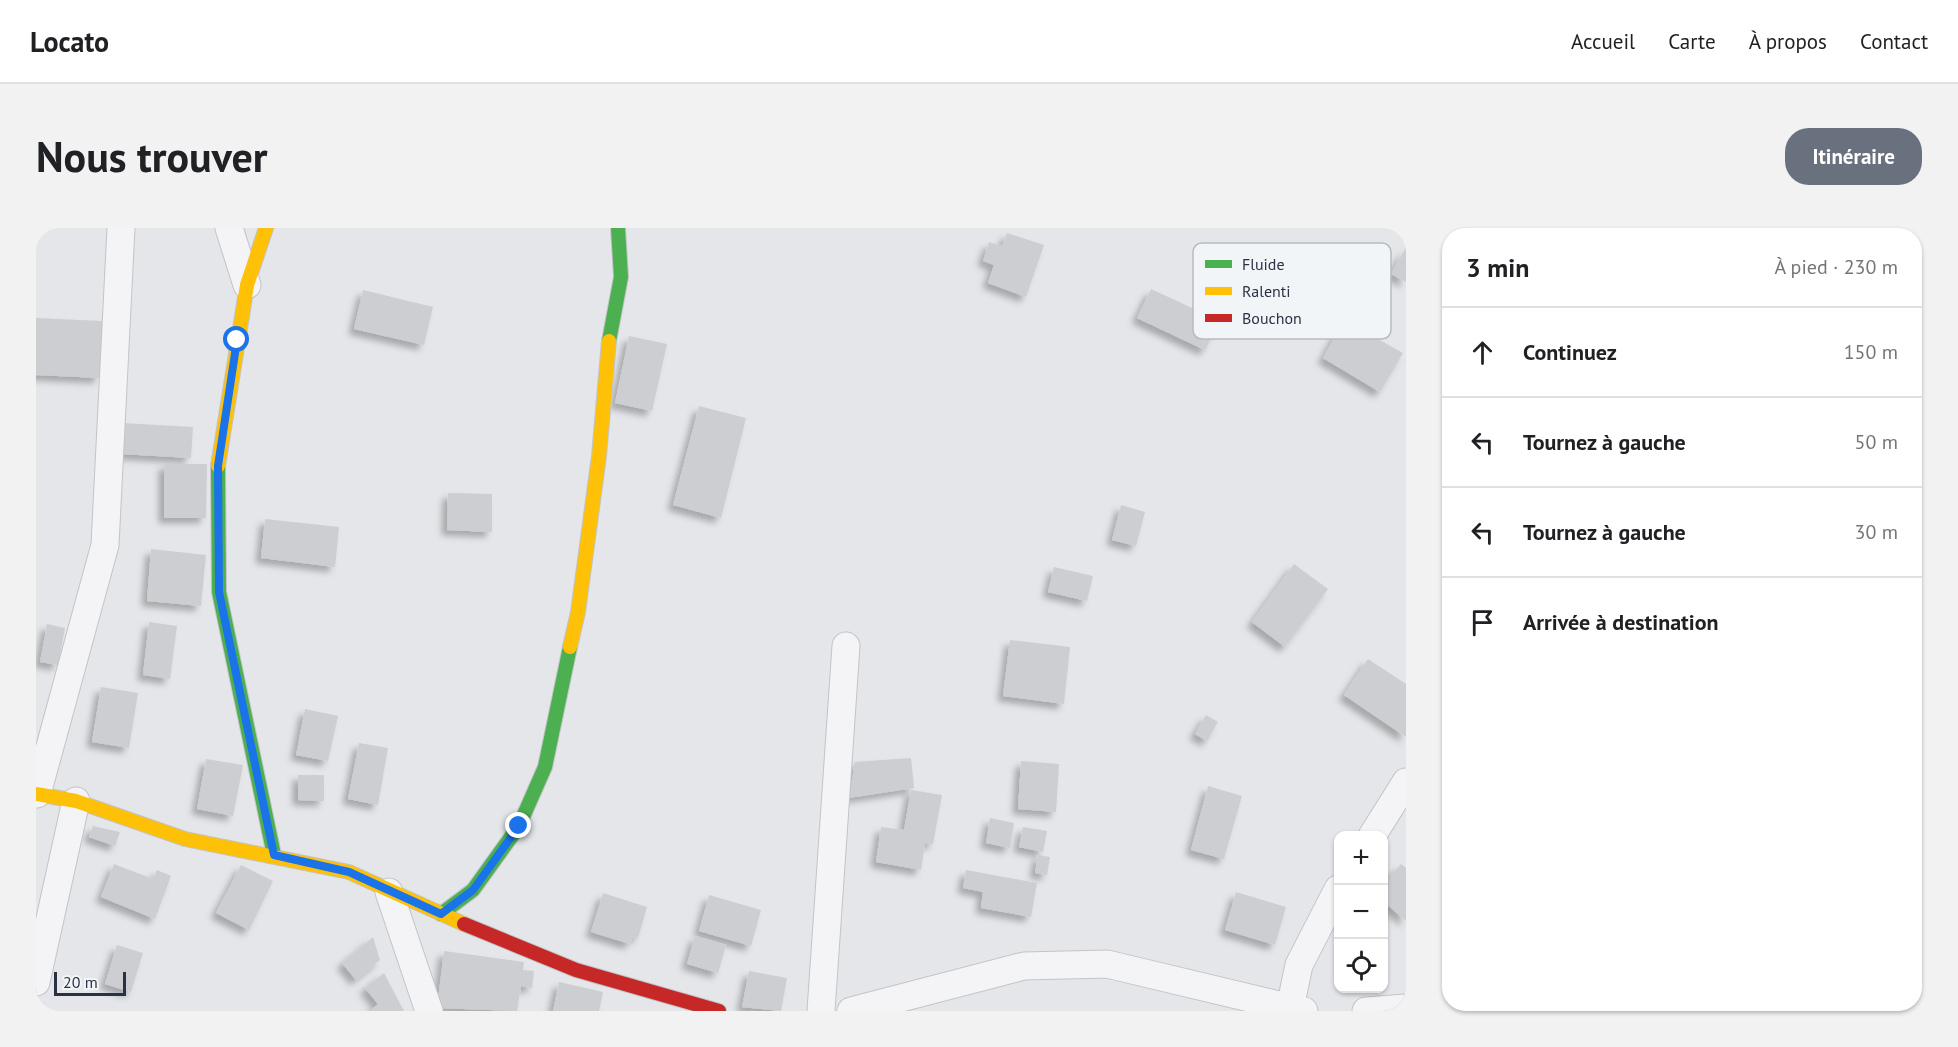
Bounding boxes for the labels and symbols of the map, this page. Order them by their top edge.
legend [1193,243,1391,339]
text: Fluide [1242,254,1285,274]
text: Ralenti [1242,281,1291,301]
text: Bouchon [1242,308,1302,328]
route start [223,326,249,352]
route end [505,812,531,838]
scale bar [54,969,126,996]

